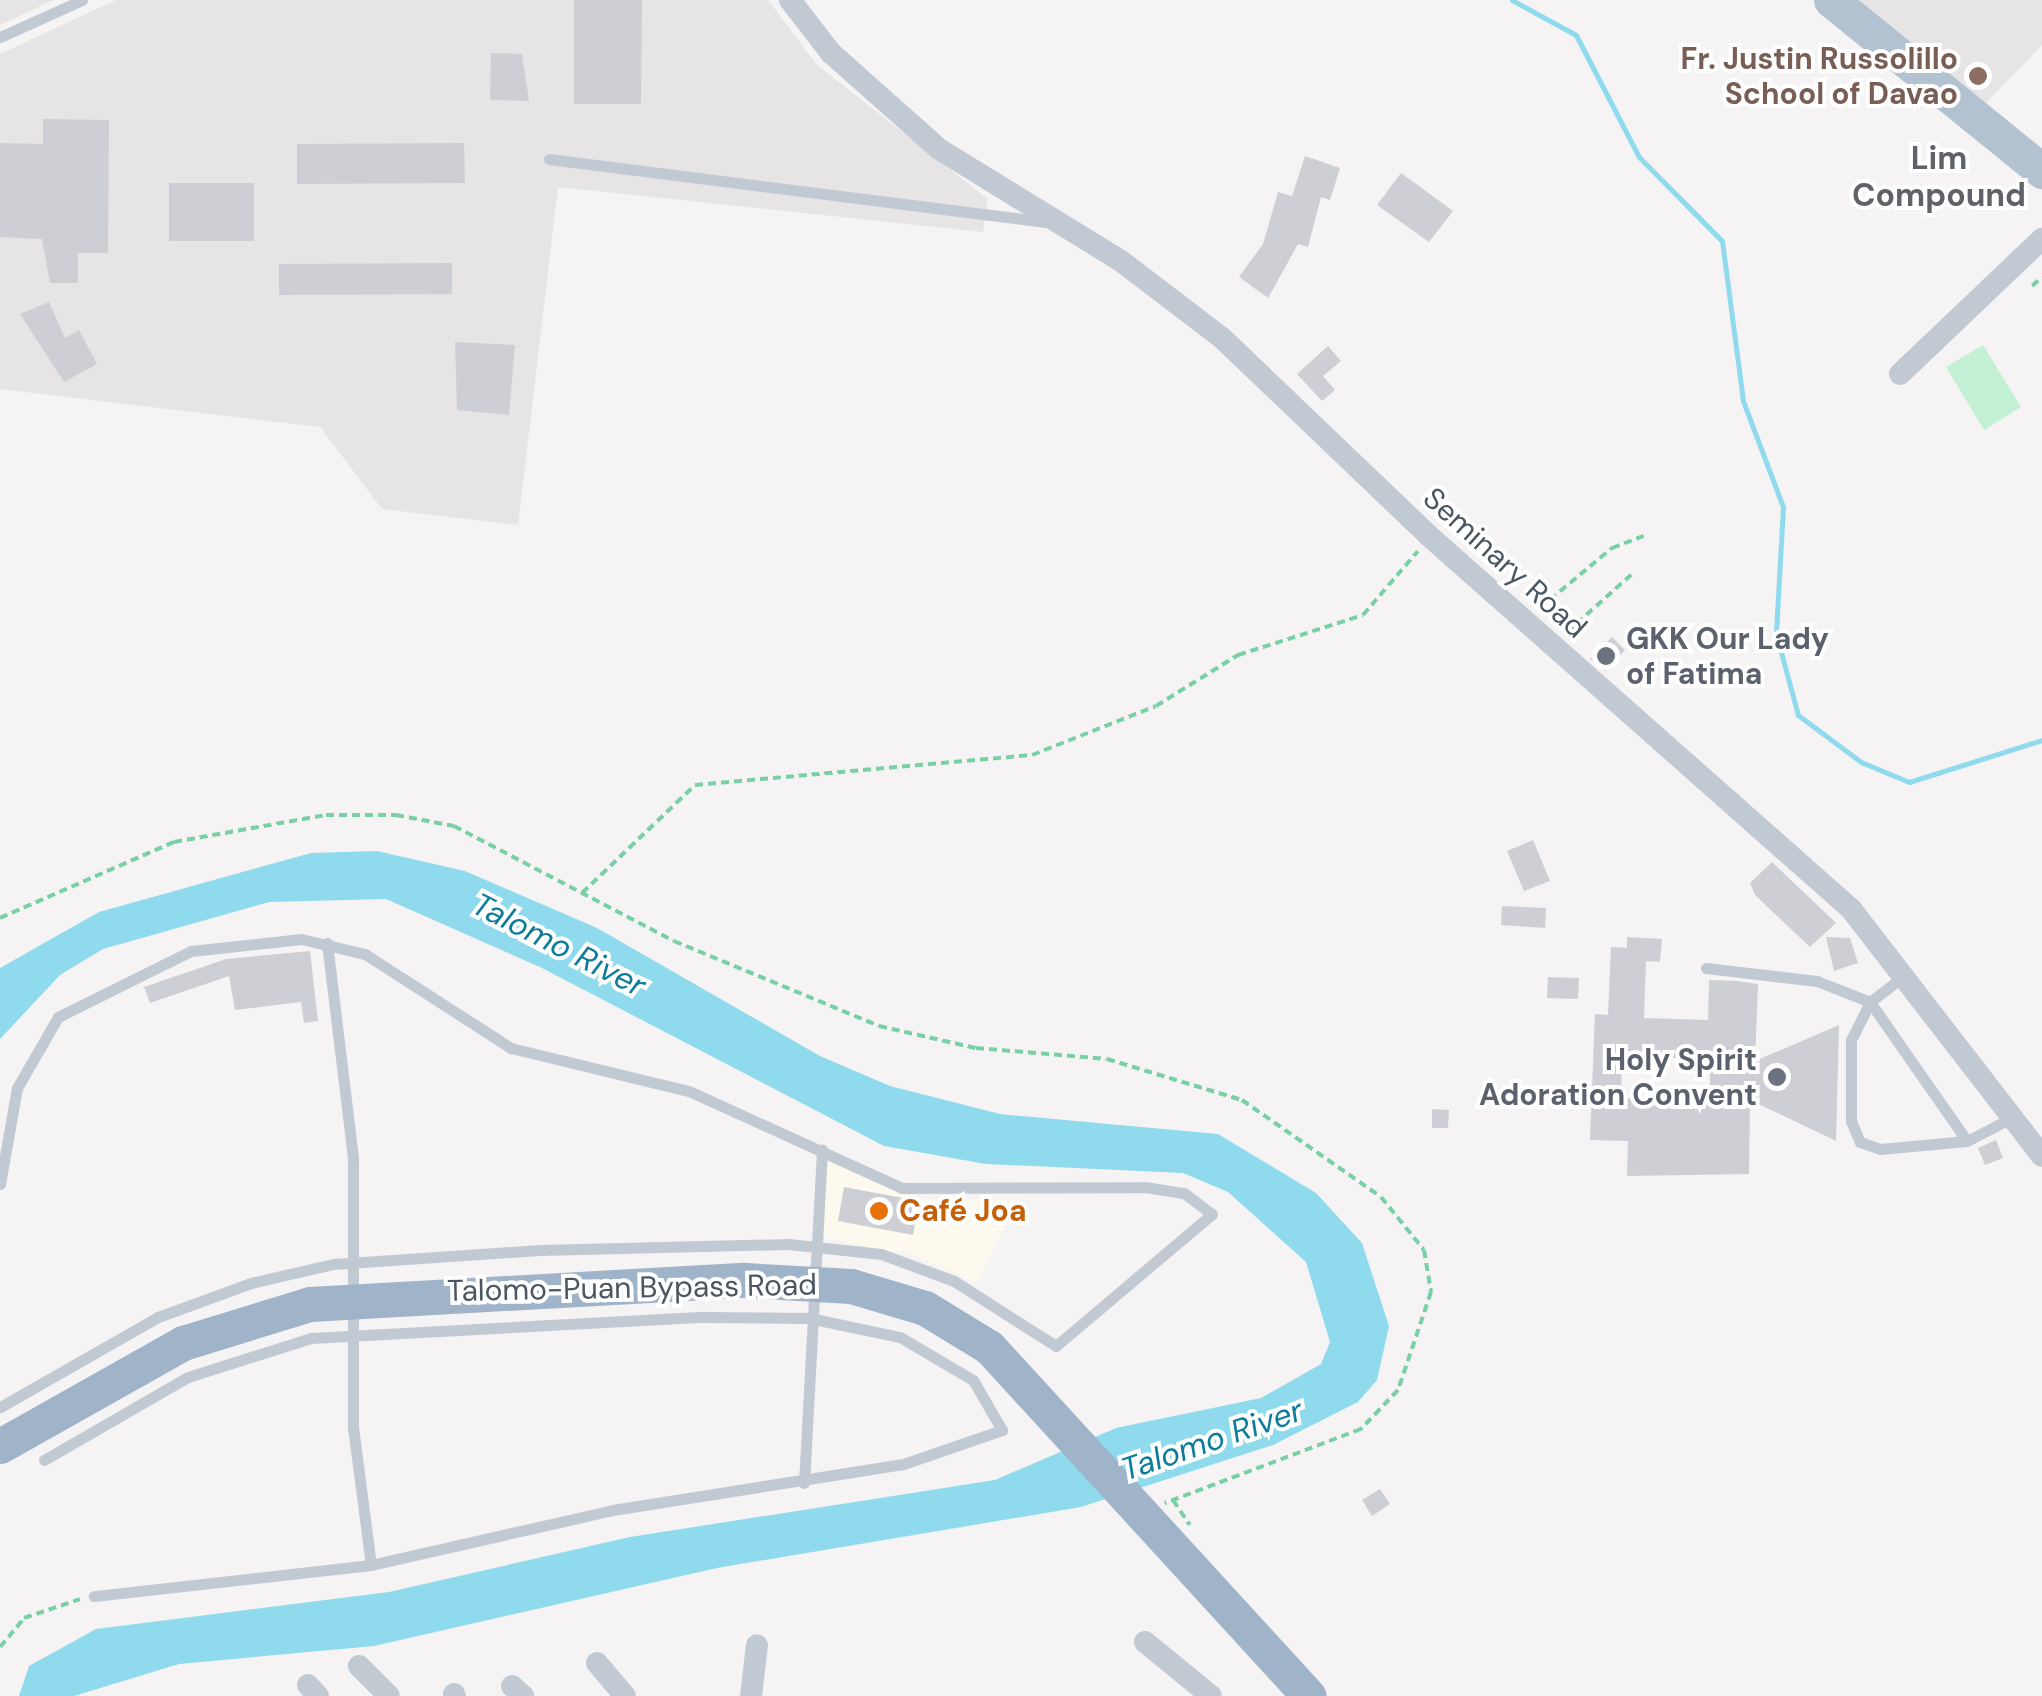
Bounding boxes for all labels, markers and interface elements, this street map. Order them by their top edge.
place label: Fr. Justin Russolillo School of Davao [1680,41,1958,112]
marker: Fr. Justin Russolillo School of Davao [1967,65,1989,87]
district label: Lim Compound [1852,140,2026,215]
street label: Seminary Road [1416,480,1594,646]
place label: GKK Our Lady of Fatima [1626,621,1829,692]
marker: GKK Our Lady of Fatima [1595,645,1617,667]
water label: Talomo River [466,885,652,1005]
place label: Holy Spirit Adoration Convent [1479,1042,1757,1112]
marker: Holy Spirit Adoration Convent [1766,1066,1788,1088]
place label: Café Joa [899,1193,1026,1229]
marker: Café Joa [868,1200,890,1222]
street label: Talomo-Puan Bypass Road [447,1267,817,1309]
water label: Talomo River [1116,1391,1308,1489]

